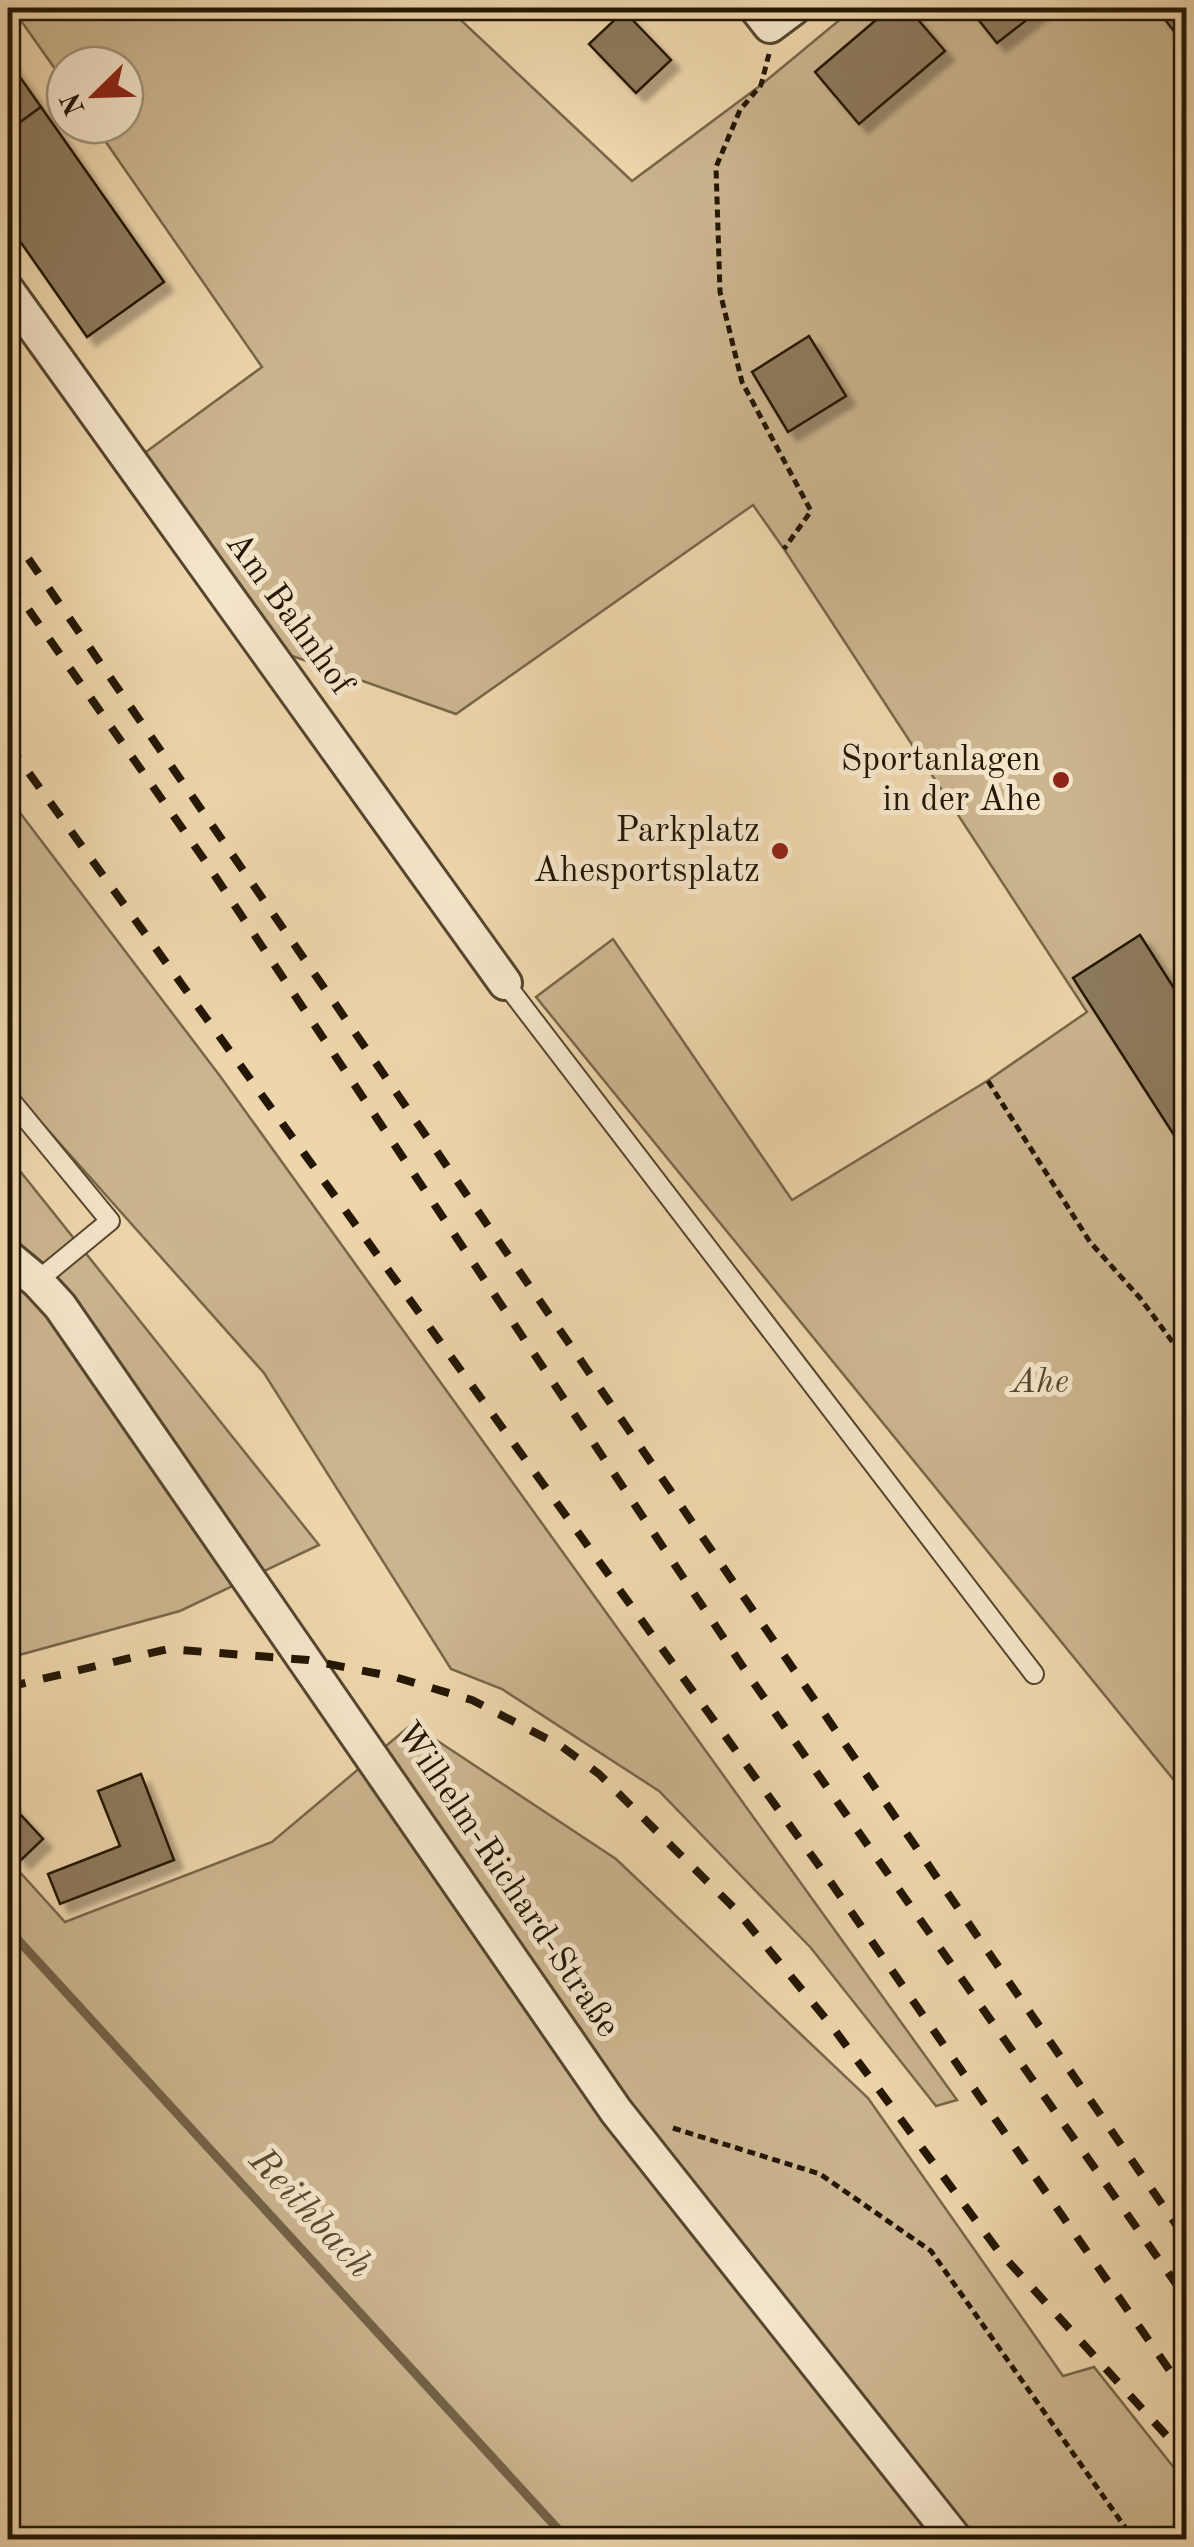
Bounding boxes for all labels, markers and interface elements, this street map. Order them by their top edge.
north arrow [45,45,145,145]
text: N [57,88,92,119]
street label: Am Bahnhof [219,526,360,703]
place label: Sportanlagen in der Ahe [840,743,1041,818]
marker: Sportanlagen in der Ahe [1050,769,1072,791]
place label: Parkplatz Ahesportsplatz [533,814,760,889]
marker: Parkplatz Ahesportsplatz [769,840,791,862]
park label: Ahe [1009,1365,1069,1400]
street label: Wilhelm-Richard-Straße [389,1716,625,2044]
water label: Reithbach [240,2141,379,2286]

